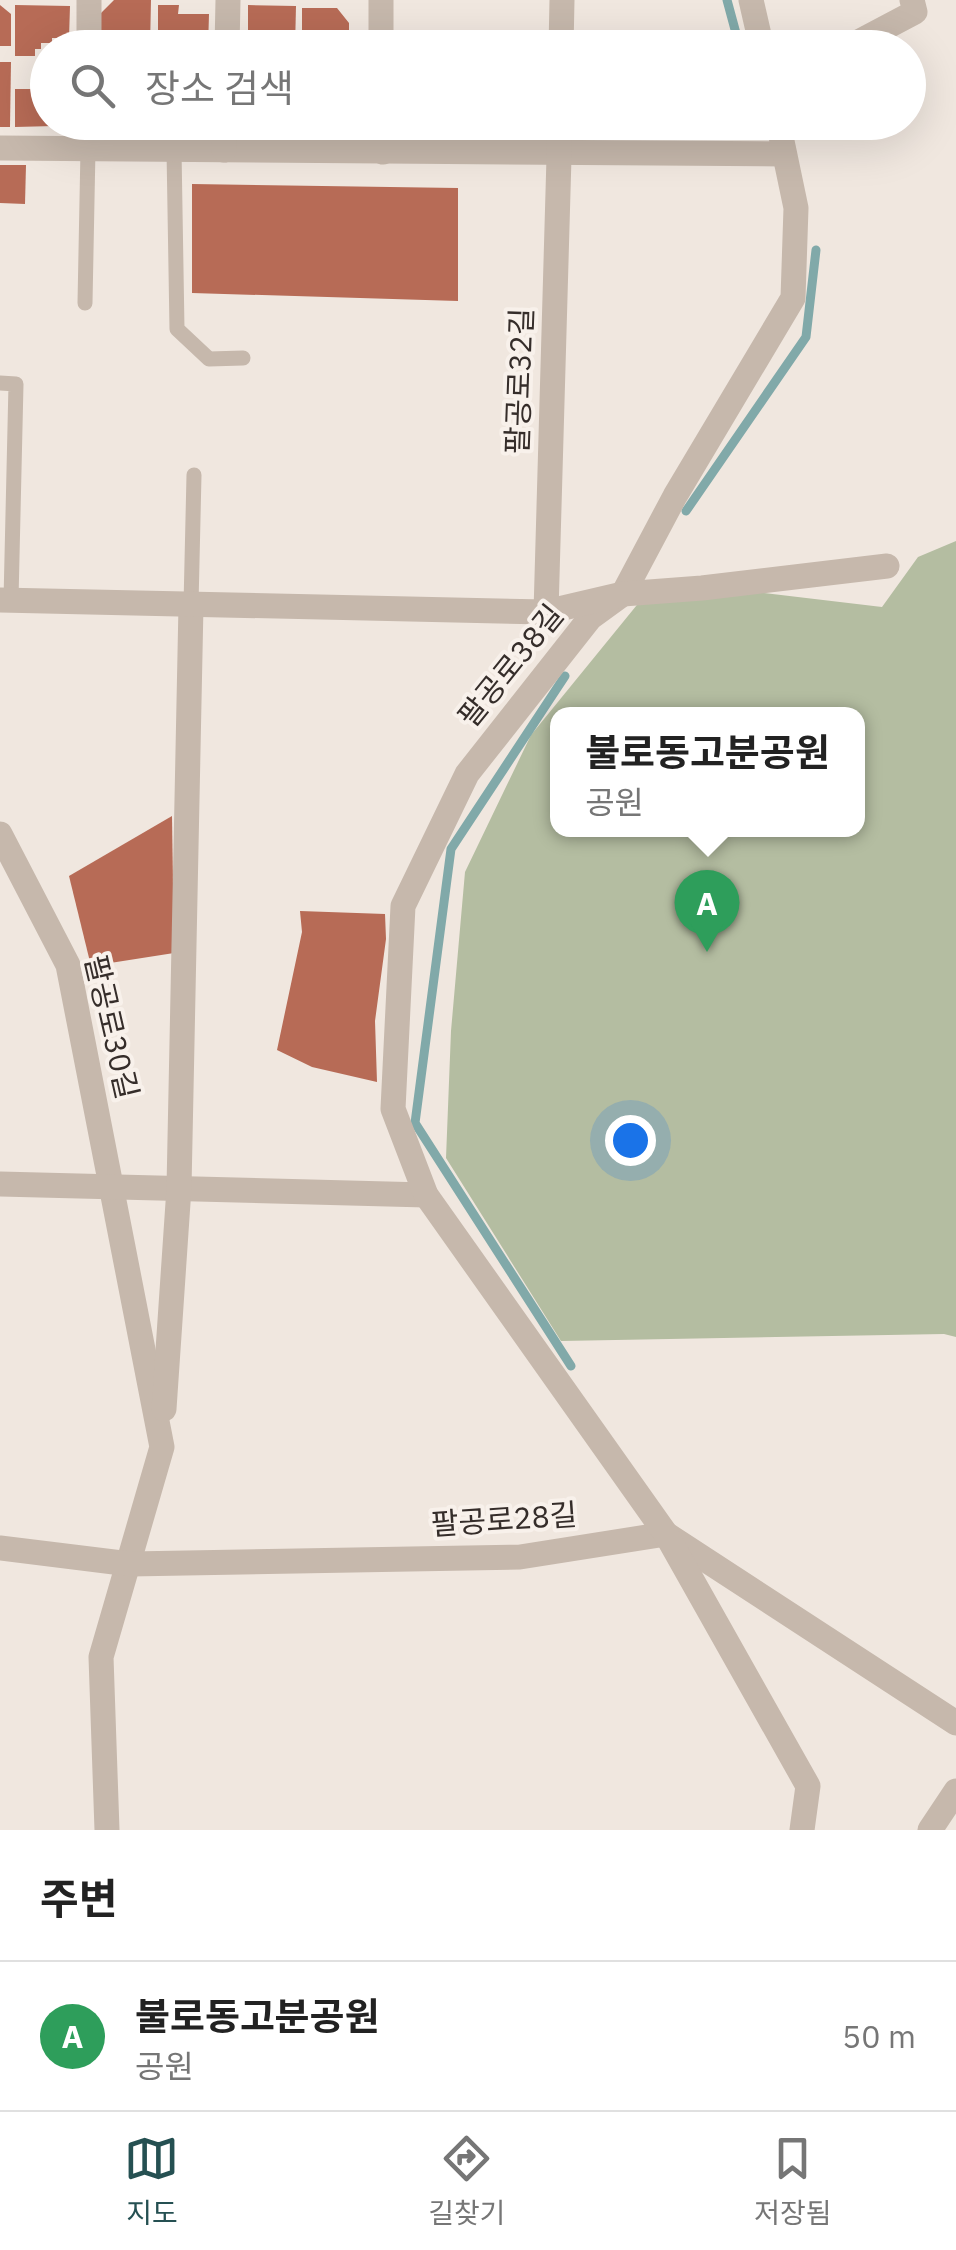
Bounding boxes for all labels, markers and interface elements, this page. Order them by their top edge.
search box [30,30,926,140]
icon: search [65,58,120,113]
text: 장소 검색 [145,63,294,112]
street label: 팔공로32길 [496,307,541,455]
street label: 팔공로38길 [449,596,571,734]
popup [550,707,865,837]
text: 불로동고분공원 [585,727,830,776]
text: 공원 [585,781,644,823]
pin: A [674,870,740,952]
street label: 팔공로30길 [77,951,148,1102]
your location [605,1115,656,1166]
street label: 팔공로28길 [430,1494,578,1543]
text: 주변 [40,1871,117,1926]
text: 불로동고분공원 [135,1991,380,2040]
text: A [62,2015,83,2057]
text: 50 m [842,2015,916,2057]
text: 공원 [135,2045,194,2087]
tab: 지도 [124,2131,179,2231]
tab: 길찾기 [428,2131,506,2231]
tab: 저장됨 [754,2131,832,2231]

